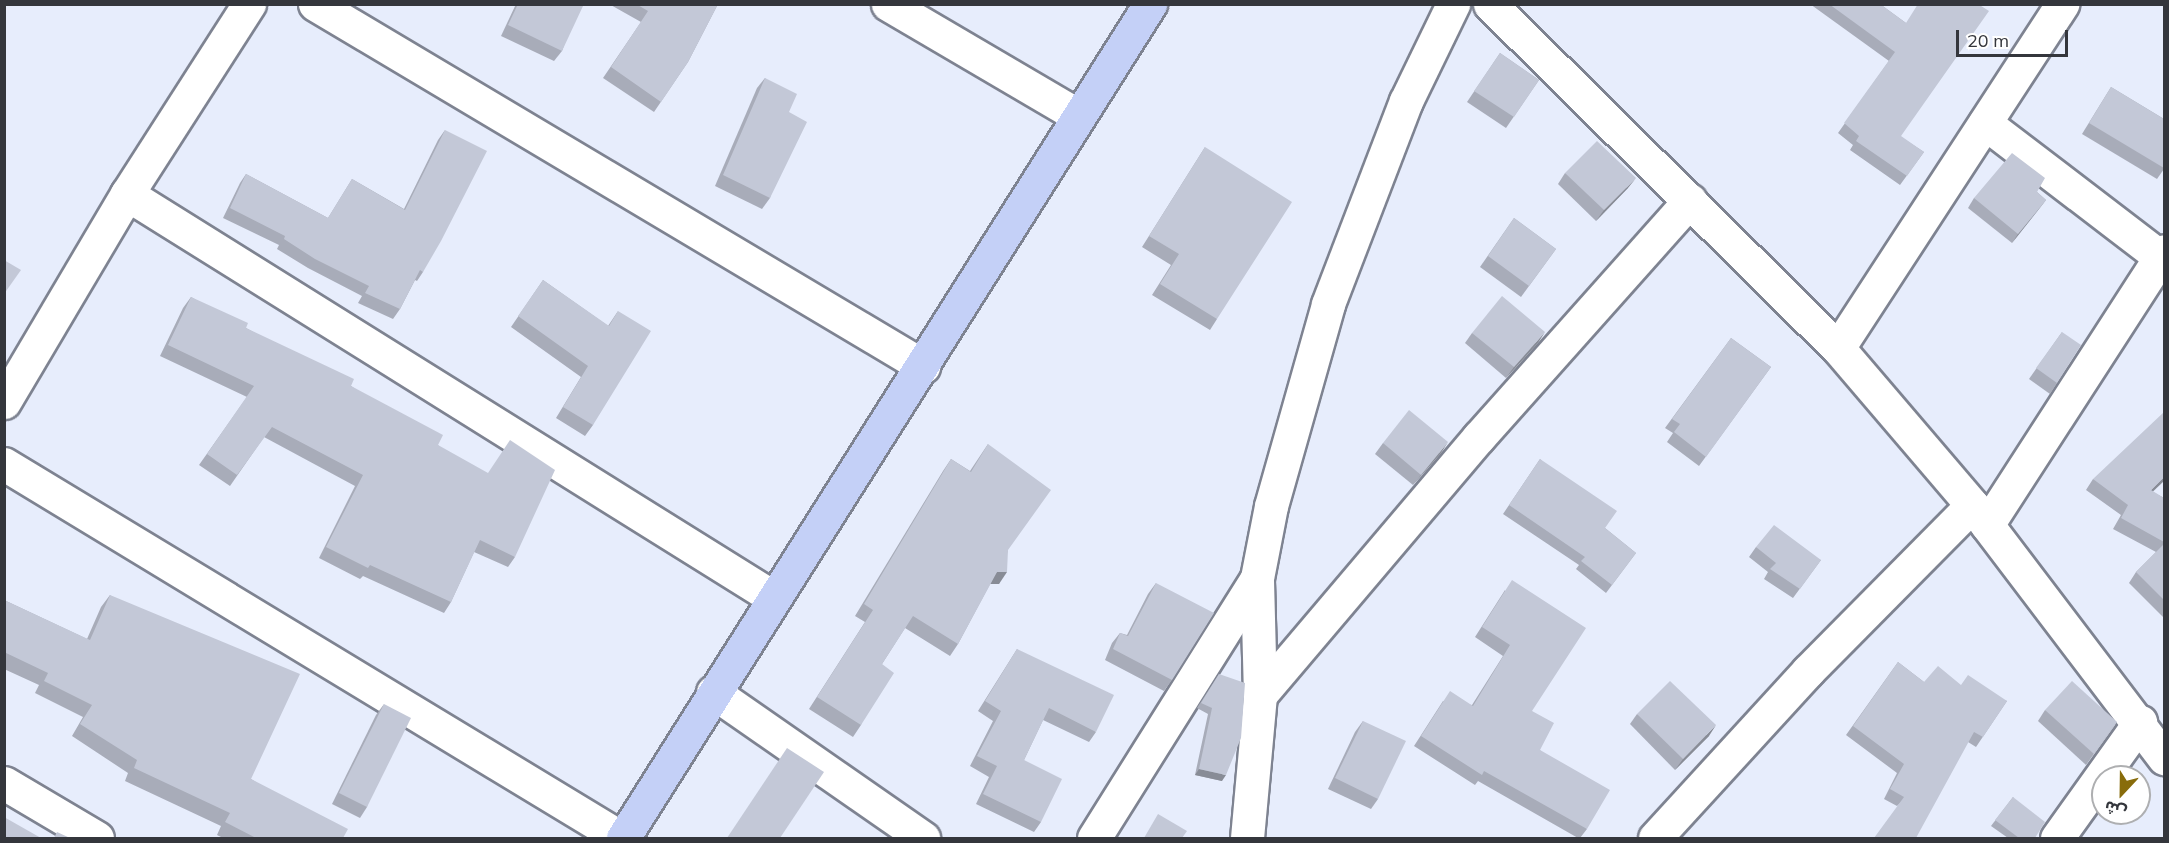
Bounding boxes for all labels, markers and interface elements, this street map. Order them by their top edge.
scale bar [1959,18,2072,56]
text: 20 m [1967,29,2009,52]
north arrow [2091,765,2151,825]
text: ش [2101,796,2129,823]

